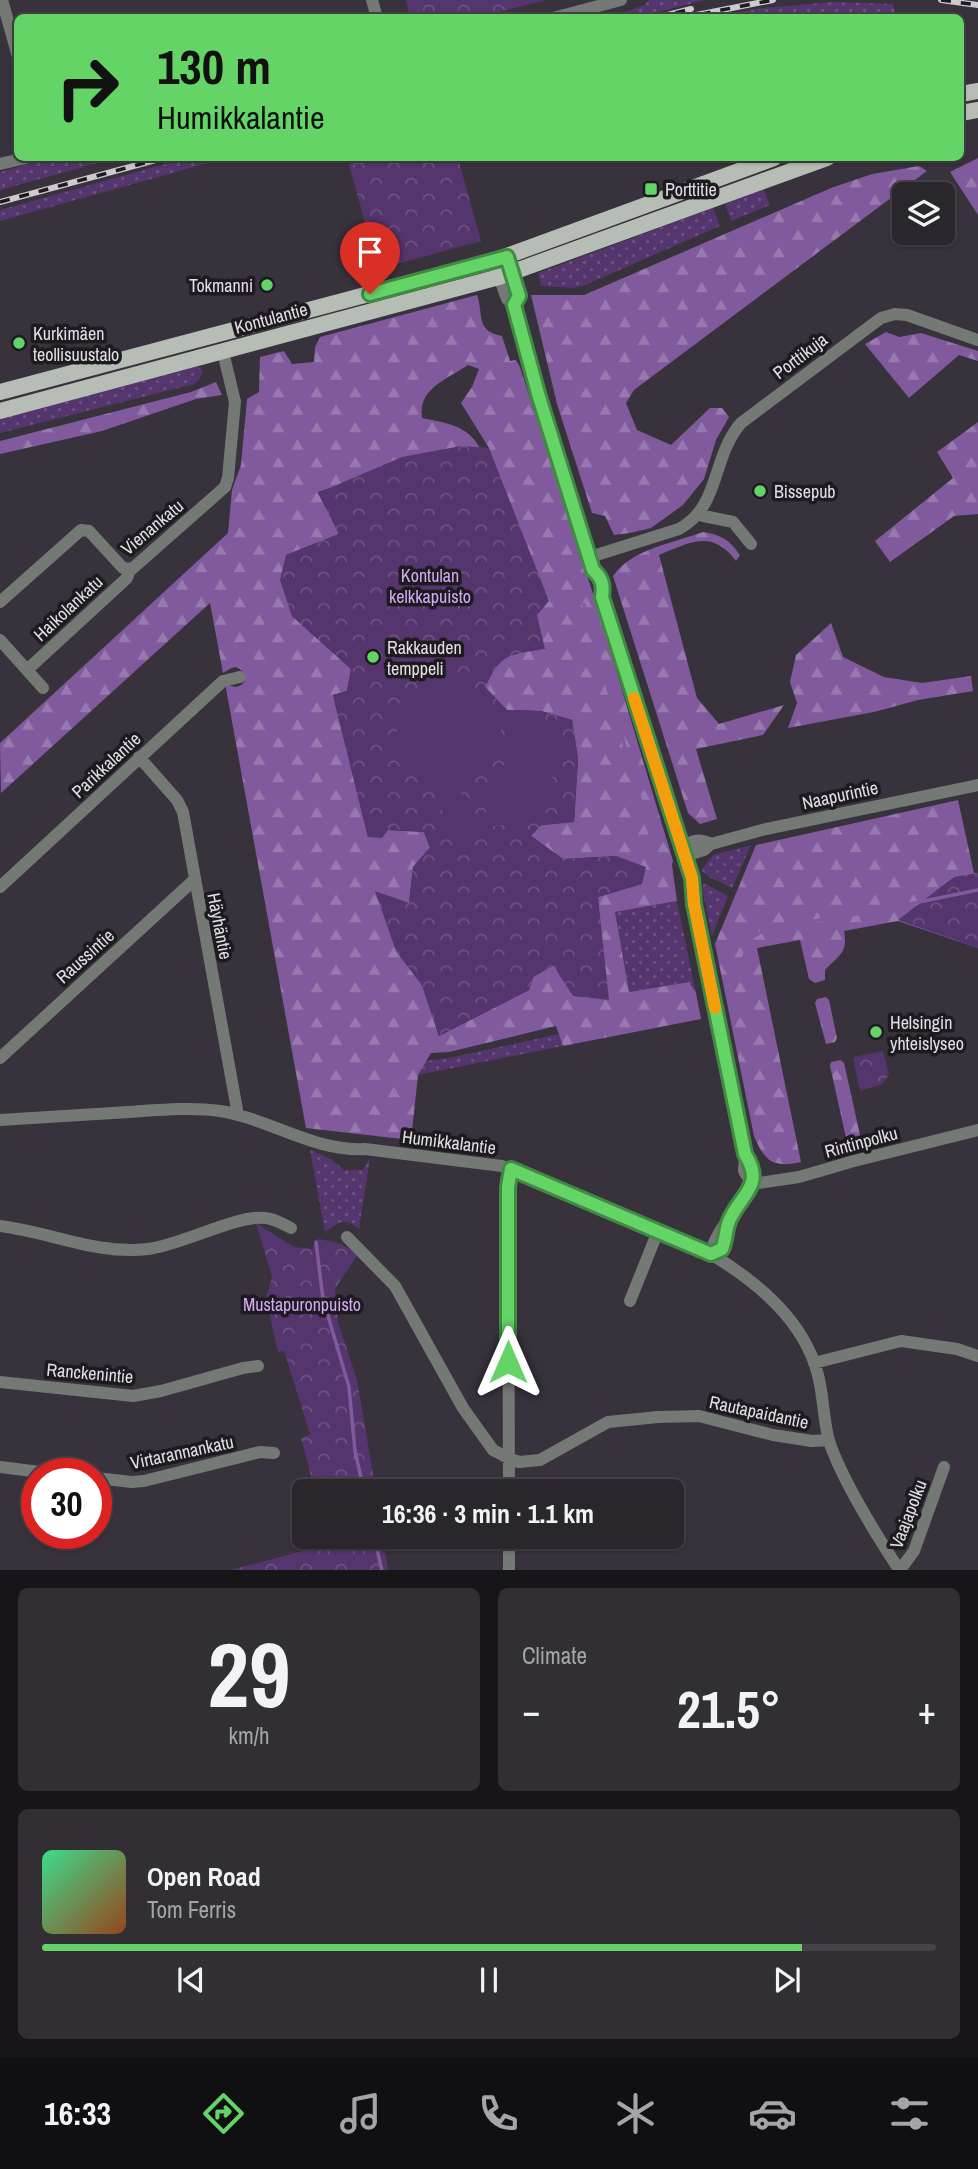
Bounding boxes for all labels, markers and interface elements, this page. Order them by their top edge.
text: 130 m [157,33,271,99]
icon: right [42,42,133,133]
text: Humikkalantie [157,96,325,139]
place label: Porttitie [665,177,717,202]
marker: Porttitie [643,181,659,197]
map controls [892,182,955,245]
button: layers [892,182,955,245]
pin [340,222,400,294]
icon: arrive [351,233,389,271]
place label: Tokmanni [189,273,253,298]
marker: Tokmanni [259,277,275,293]
street label: Kontulantie [232,296,310,340]
place label: Kurkimäen teollisuustalo [33,321,119,367]
street label: Porttikuja [768,327,832,385]
marker: Kurkimäen teollisuustalo [11,335,27,351]
place label: Bissepub [774,479,836,504]
marker: Bissepub [752,483,768,499]
street label: Vienankatu [115,494,189,560]
park label: Kontulan kelkkapuisto [389,563,471,609]
street label: Haikolankatu [28,569,108,647]
place label: Rakkauden temppeli [387,635,462,681]
marker: Rakkauden temppeli [365,649,381,665]
street label: Parikkalantie [66,726,146,804]
street label: Naapurintie [800,775,880,815]
street label: Häyhäntie [201,891,239,961]
street label: Raussintie [50,923,120,989]
place label: Helsingin yhteislyseo [890,1010,964,1056]
marker: Helsingin yhteislyseo [868,1024,884,1040]
street label: Rintinpolku [822,1120,900,1164]
street label: Humikkalantie [401,1124,497,1160]
park label: Mustapuronpuisto [243,1292,361,1317]
position arrow [471,1325,545,1399]
street label: Ranckenintie [46,1357,134,1389]
street label: Rautapaidantie [707,1389,811,1435]
street label: Virtarannankatu [128,1429,236,1475]
speed limit sign: 30 [21,1458,112,1549]
street label: Vaajapolku [883,1476,933,1552]
text: 16:36 · 3 min · 1.1 km [382,1496,594,1531]
text: 29 [208,1613,291,1735]
text: Climate [522,1640,587,1671]
text: 21.5° [677,1674,781,1744]
text: − [522,1685,540,1736]
text: + [918,1685,936,1736]
text: km/h [229,1720,269,1751]
text: Open Road [147,1859,261,1894]
text: Tom Ferris [147,1894,236,1925]
icon: previous [172,1961,210,1999]
icon: pause [470,1961,508,1999]
icon: next [768,1961,806,1999]
icon: directions [199,2089,248,2138]
icon: music [336,2089,385,2138]
icon: phone [474,2089,523,2138]
icon: climate [611,2089,660,2138]
icon: car [748,2089,797,2138]
icon: filters [885,2089,934,2138]
text: 16:33 [44,2092,111,2135]

